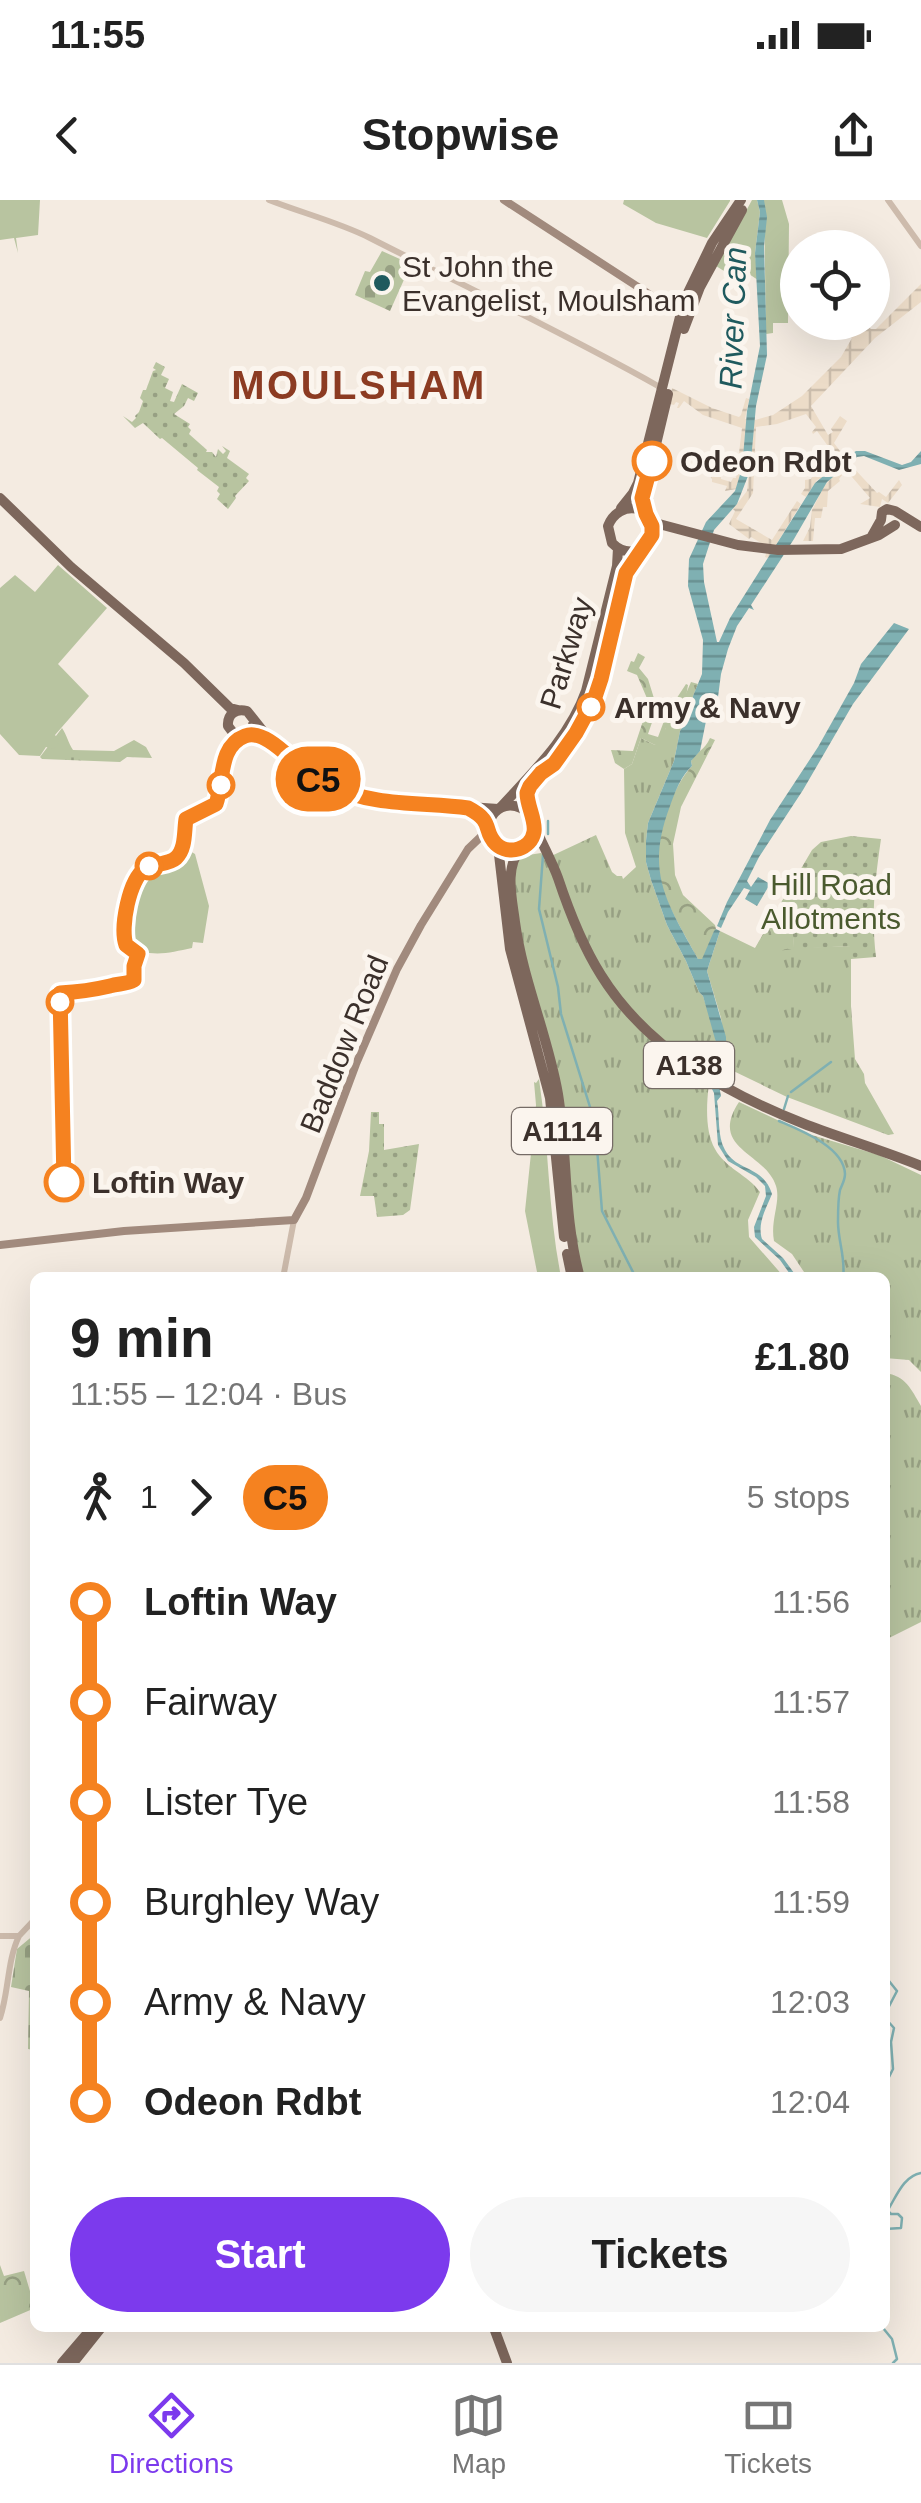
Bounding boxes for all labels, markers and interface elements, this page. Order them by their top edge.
text: 11:55 [50,14,145,56]
icon: back [40,108,95,163]
icon: share [826,108,881,163]
text: Stopwise [362,109,559,160]
map controls [780,230,890,340]
button: locate [780,230,890,340]
water label: River Can [713,246,753,390]
place label: St John the Evangelist, Moulsham [402,250,695,317]
marker: St John the Evangelist, Moulsham [371,272,393,294]
district label: MOULSHAM [231,363,487,407]
marker: Odeon Rdbt [633,442,671,480]
place label: Odeon Rdbt [680,445,852,478]
street label: Parkway [533,593,599,713]
place label: Army & Navy [614,691,801,724]
marker: Army & Navy [578,694,604,720]
line badge: C5 [273,746,363,812]
text: C5 [296,760,340,799]
unlabelled marker [208,772,234,798]
unlabelled marker [136,853,162,879]
park label: Hill Road Allotments [761,868,901,935]
street label: Baddow Road [293,950,395,1138]
unlabelled marker [47,989,73,1015]
road number: A138 [644,1042,734,1088]
road number: A1114 [512,1108,612,1154]
marker: Loftin Way [45,1163,83,1201]
place label: Loftin Way [92,1166,245,1199]
text: 9 min [70,1307,214,1369]
text: £1.80 [755,1336,850,1378]
text: 11:55 – 12:04 · Bus [70,1376,347,1412]
icon: walk [70,1470,125,1525]
icon: forward [173,1470,228,1525]
text: C5 [263,1478,308,1517]
text: 1 [140,1479,158,1515]
text: 5 stops [747,1479,850,1515]
text: Loftin Way [144,1581,337,1623]
text: 11:56 [772,1584,850,1620]
text: Fairway [144,1681,277,1723]
text: 11:57 [772,1684,850,1720]
text: Lister Tye [144,1781,308,1823]
text: 11:58 [772,1784,850,1820]
text: Burghley Way [144,1881,379,1923]
text: 11:59 [772,1884,850,1920]
text: Army & Navy [144,1981,366,2023]
text: 12:03 [770,1984,850,2020]
text: Odeon Rdbt [144,2081,361,2123]
text: 12:04 [770,2084,850,2120]
button: Start [70,2197,450,2312]
button: Tickets [470,2197,850,2312]
tab: Directions [109,2388,233,2480]
tab: Map [451,2388,506,2480]
tab: Tickets [724,2388,812,2480]

